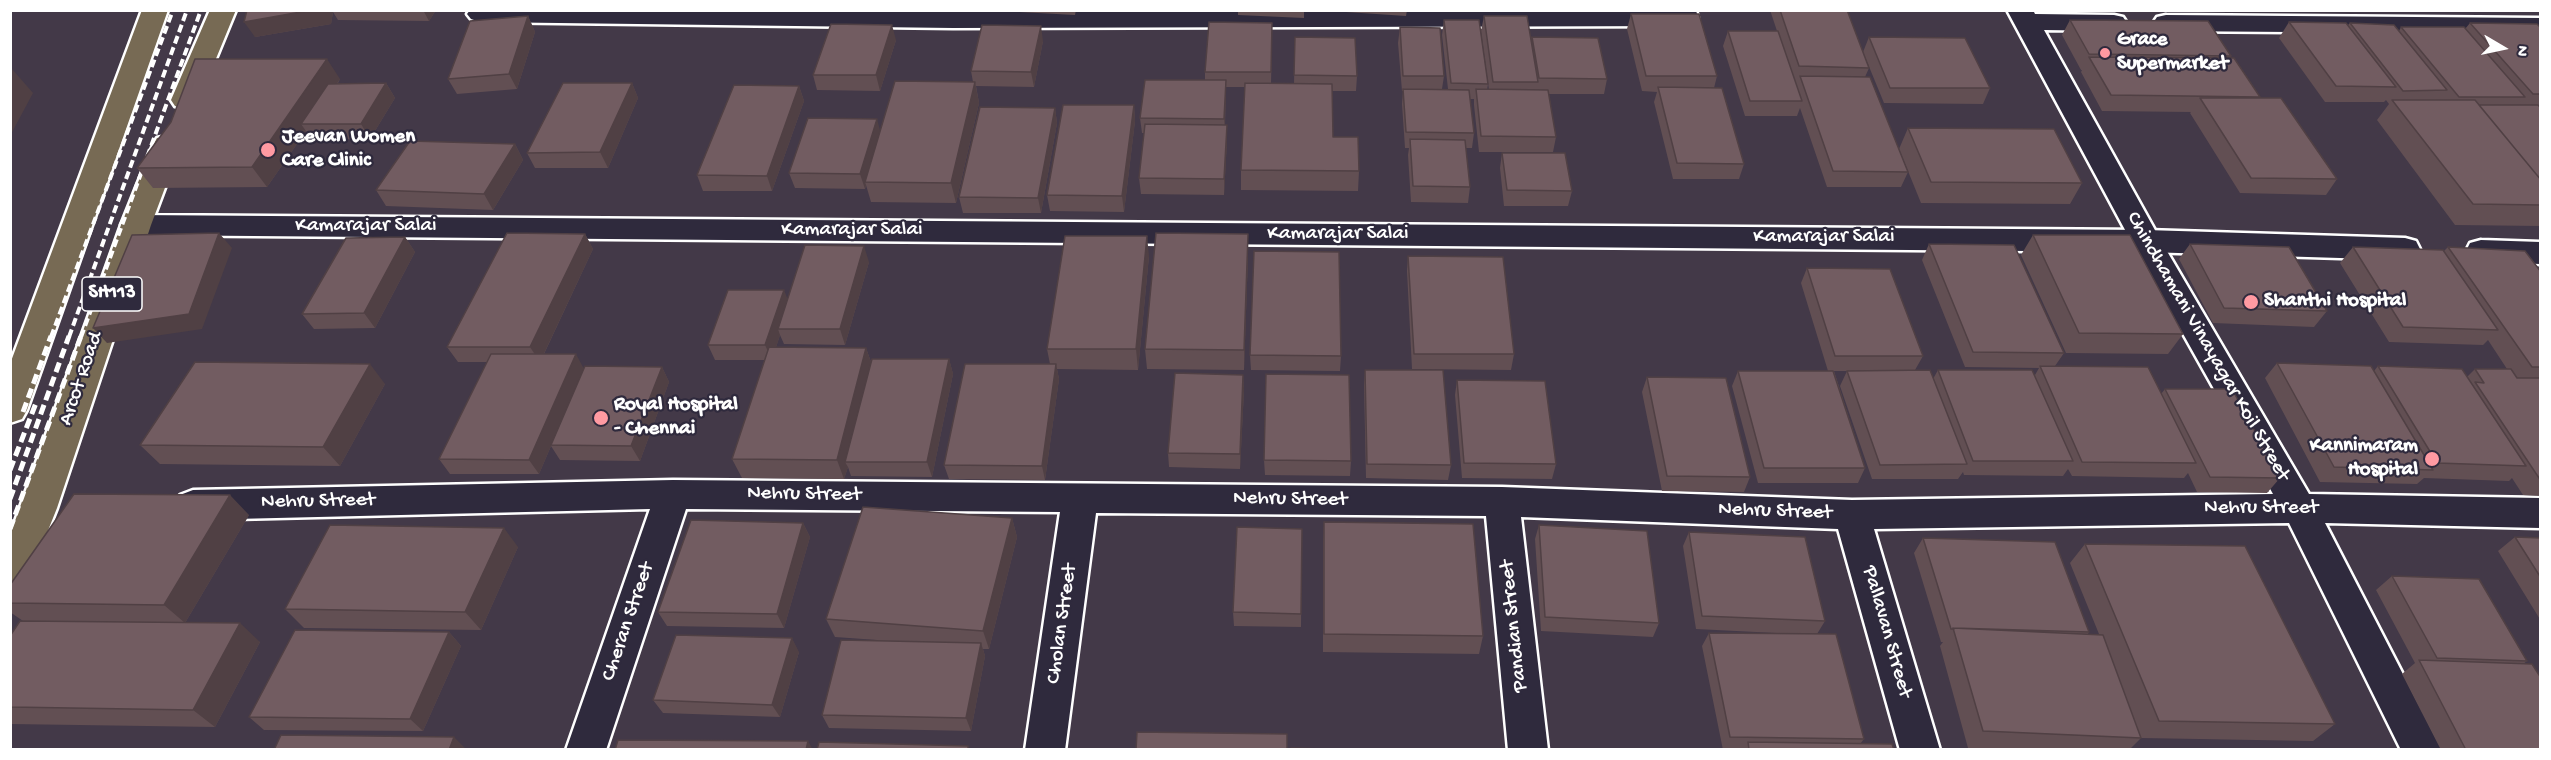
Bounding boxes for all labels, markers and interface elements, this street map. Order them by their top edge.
north arrow [2473,18,2533,78]
place label: Grace Supermarket [2117,28,2228,78]
text: N [2511,44,2531,58]
marker: Grace Supermarket [2098,46,2112,60]
place label: Jeevan Women Care Clinic [282,125,415,175]
marker: Jeevan Women Care Clinic [259,141,277,159]
street label: Chindhamani Vinayagar Koil Street [2119,208,2295,486]
street label: Kamarajar Salai [295,214,437,240]
street label: Kamarajar Salai [781,218,923,244]
street label: Kamarajar Salai [1267,222,1409,248]
street label: Kamarajar Salai [1753,225,1895,251]
road number: SH113 [82,277,142,311]
place label: Shanthi Hospital [2264,289,2406,315]
marker: Shanthi Hospital [2242,293,2260,311]
street label: Arcot Road [54,329,110,429]
place label: Royal Hospital - Chennai [614,393,738,443]
marker: Royal Hospital - Chennai [592,409,610,427]
place label: Kannimaram Hospital [2310,434,2418,484]
marker: Kannimaram Hospital [2423,450,2441,468]
street label: Nehru Street [747,481,861,509]
street label: Nehru Street [1233,486,1347,514]
street label: Nehru Street [261,488,375,516]
street label: Nehru Street [2204,496,2318,522]
street label: Nehru Street [1718,497,1832,527]
street label: Cheran Street [597,559,661,685]
street label: Pandian Street [1496,559,1534,693]
street label: Cholan Street [1042,562,1084,686]
street label: Pallavan Street [1855,563,1917,701]

